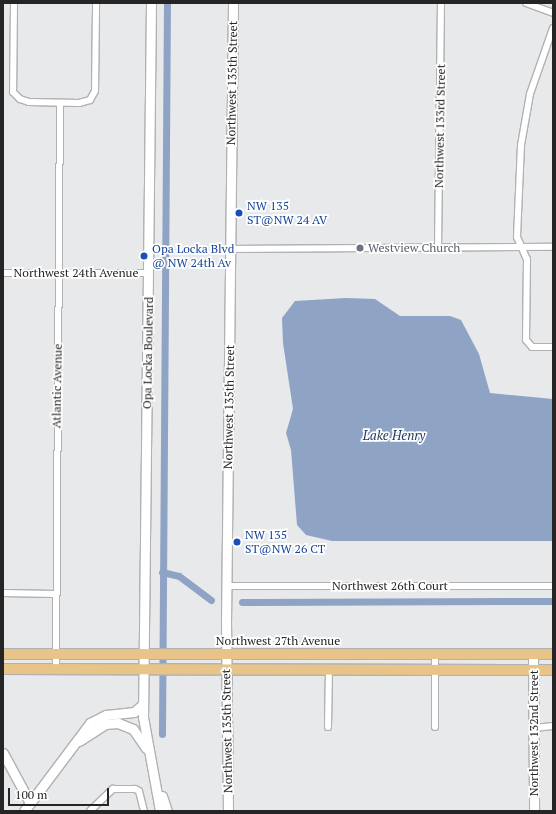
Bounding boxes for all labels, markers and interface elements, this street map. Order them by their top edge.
street label: Northwest 135th Street [224,21,240,145]
street label: Northwest 133rd Street [432,64,448,188]
place label: NW 135 ST@NW 24 AV [247,199,327,227]
marker: NW 135 ST@NW 24 AV [234,208,244,218]
place label: Westview Church [368,241,460,255]
place label: Opa Locka Blvd @ NW 24th Av [152,242,234,270]
marker: Westview Church [355,243,365,253]
marker: Opa Locka Blvd @ NW 24th Av [139,251,149,261]
street label: Northwest 24th Avenue [13,266,139,280]
street label: Opa Locka Boulevard [140,297,156,409]
street label: Atlantic Avenue [49,344,65,428]
street label: Northwest 135th Street [221,345,237,469]
water label: Lake Henry [363,427,425,443]
place label: NW 135 ST@NW 26 CT [245,528,325,556]
marker: NW 135 ST@NW 26 CT [232,537,242,547]
street label: Northwest 26th Court [332,579,448,593]
street label: Northwest 27th Avenue [216,634,340,648]
street label: Northwest 135th Street [219,669,235,793]
street label: Northwest 132nd Street [527,670,541,796]
scale bar [10,780,111,806]
text: 100 m [15,787,47,802]

